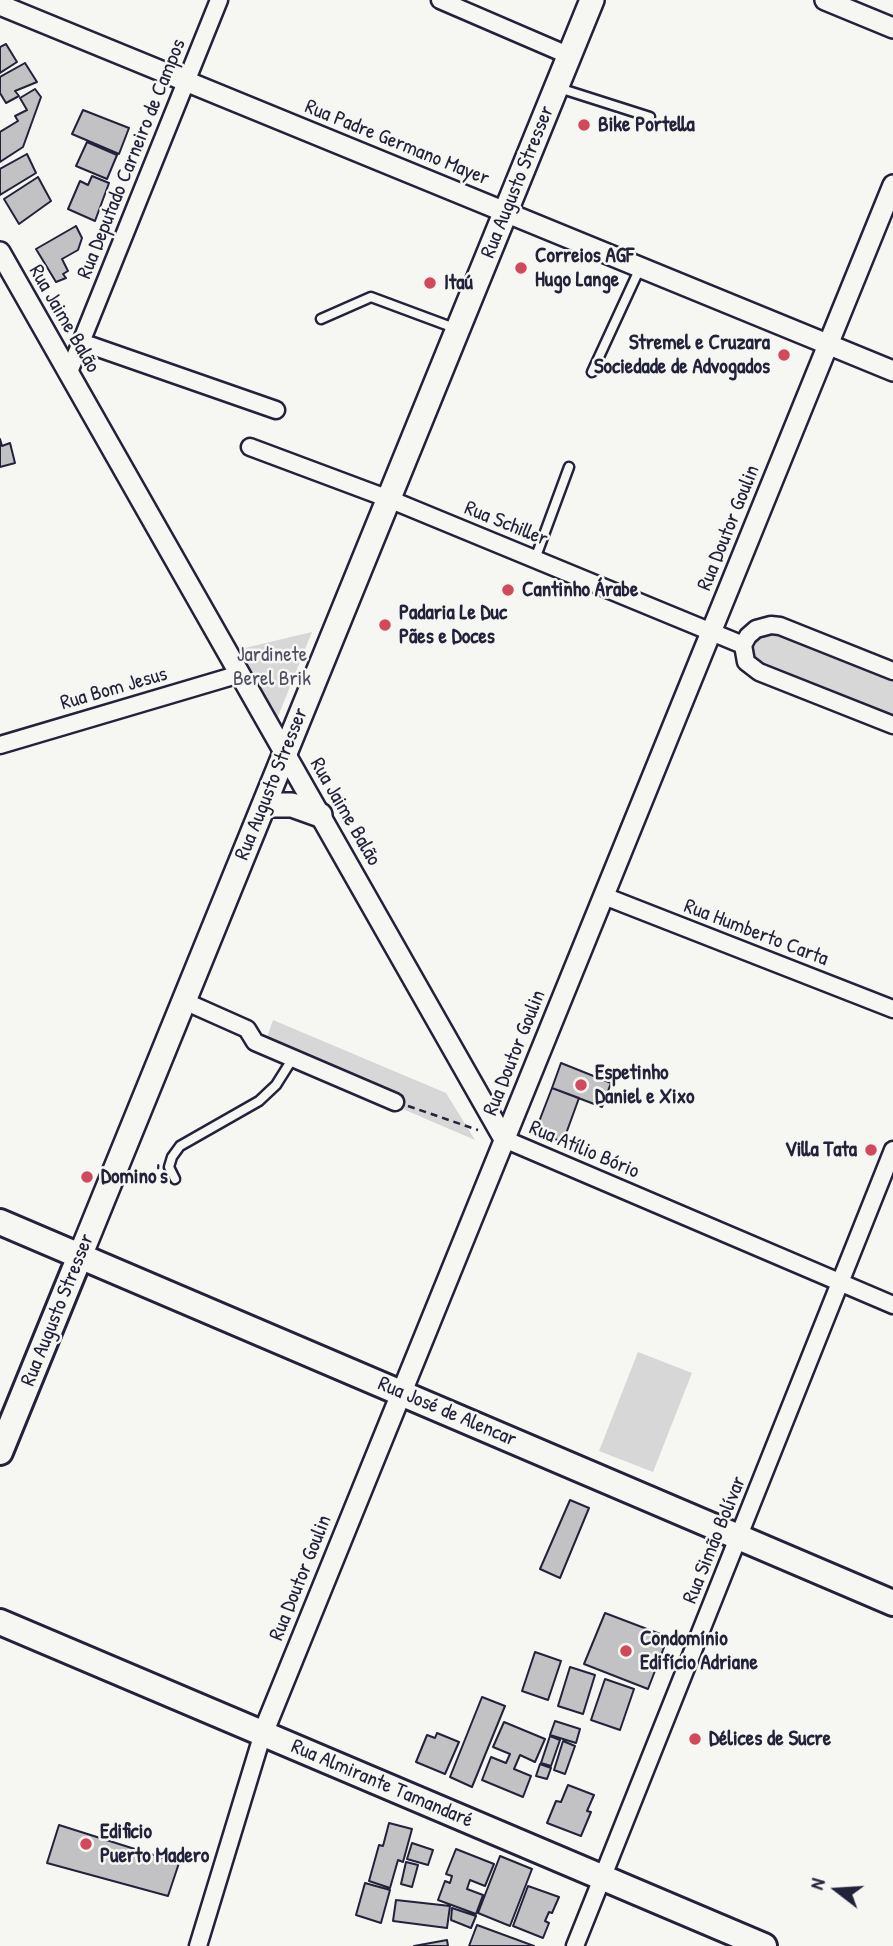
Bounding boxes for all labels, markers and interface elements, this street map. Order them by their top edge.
street label: Rua Deputado Carneiro de Campos [72,35,192,283]
street label: Rua Padre Germano Mayer [301,94,493,192]
street label: Rua Augusto Stresser [476,102,560,262]
place label: Bike Portella [598,112,695,138]
marker: Bike Portella [576,117,592,133]
place label: Correios AGF Hugo Lange [535,243,634,293]
marker: Correios AGF Hugo Lange [513,260,529,276]
street label: Rua Jaime Balão [23,261,105,377]
place label: Itaú [444,270,473,296]
marker: Itaú [422,275,438,291]
place label: Stremel e Cruzara Sociedade de Advogados [594,330,770,380]
marker: Stremel e Cruzara Sociedade de Advogados [776,347,792,363]
street label: Rua Doutor Goulin [692,462,766,594]
street label: Rua Schiller [461,496,551,552]
place label: Cantinho Árabe [522,577,638,603]
marker: Cantinho Árabe [500,582,516,598]
place label: Padaria Le Duc Pães e Doces [399,600,507,650]
marker: Padaria Le Duc Pães e Doces [377,617,393,633]
park label: Jardinete Berel Brik [233,642,311,692]
street label: Rua Bom Jesus [58,662,170,716]
street label: Rua Augusto Stresser [230,704,314,864]
street label: Rua Jaime Balão [304,754,386,870]
street label: Rua Humberto Carta [680,894,832,972]
street label: Rua Doutor Goulin [478,987,552,1119]
place label: Espetinho Daniel e Xixo [595,1060,695,1110]
marker: Espetinho Daniel e Xixo [573,1077,589,1093]
street label: Rua Atílio Bório [525,1116,643,1184]
place label: Villa Tata [785,1137,857,1163]
marker: Villa Tata [863,1142,879,1158]
place label: Domino's [101,1164,168,1190]
marker: Domino's [79,1169,95,1185]
street label: Rua Augusto Stresser [16,1230,100,1390]
street label: Rua José de Alencar [374,1371,520,1453]
street label: Rua Simão Bolívar [678,1473,752,1607]
street label: Rua Doutor Goulin [264,1512,338,1644]
place label: Condomínio Edifício Adriane [640,1626,758,1676]
marker: Condomínio Edifício Adriane [618,1643,634,1659]
place label: Délices de Sucre [709,1726,831,1752]
marker: Délices de Sucre [687,1731,703,1747]
street label: Rua Almirante Tamandaré [287,1734,477,1834]
place label: Edificio Puerto Madero [100,1819,209,1869]
marker: Edificio Puerto Madero [78,1836,94,1852]
north arrow [802,1855,872,1925]
text: N [803,1875,831,1893]

